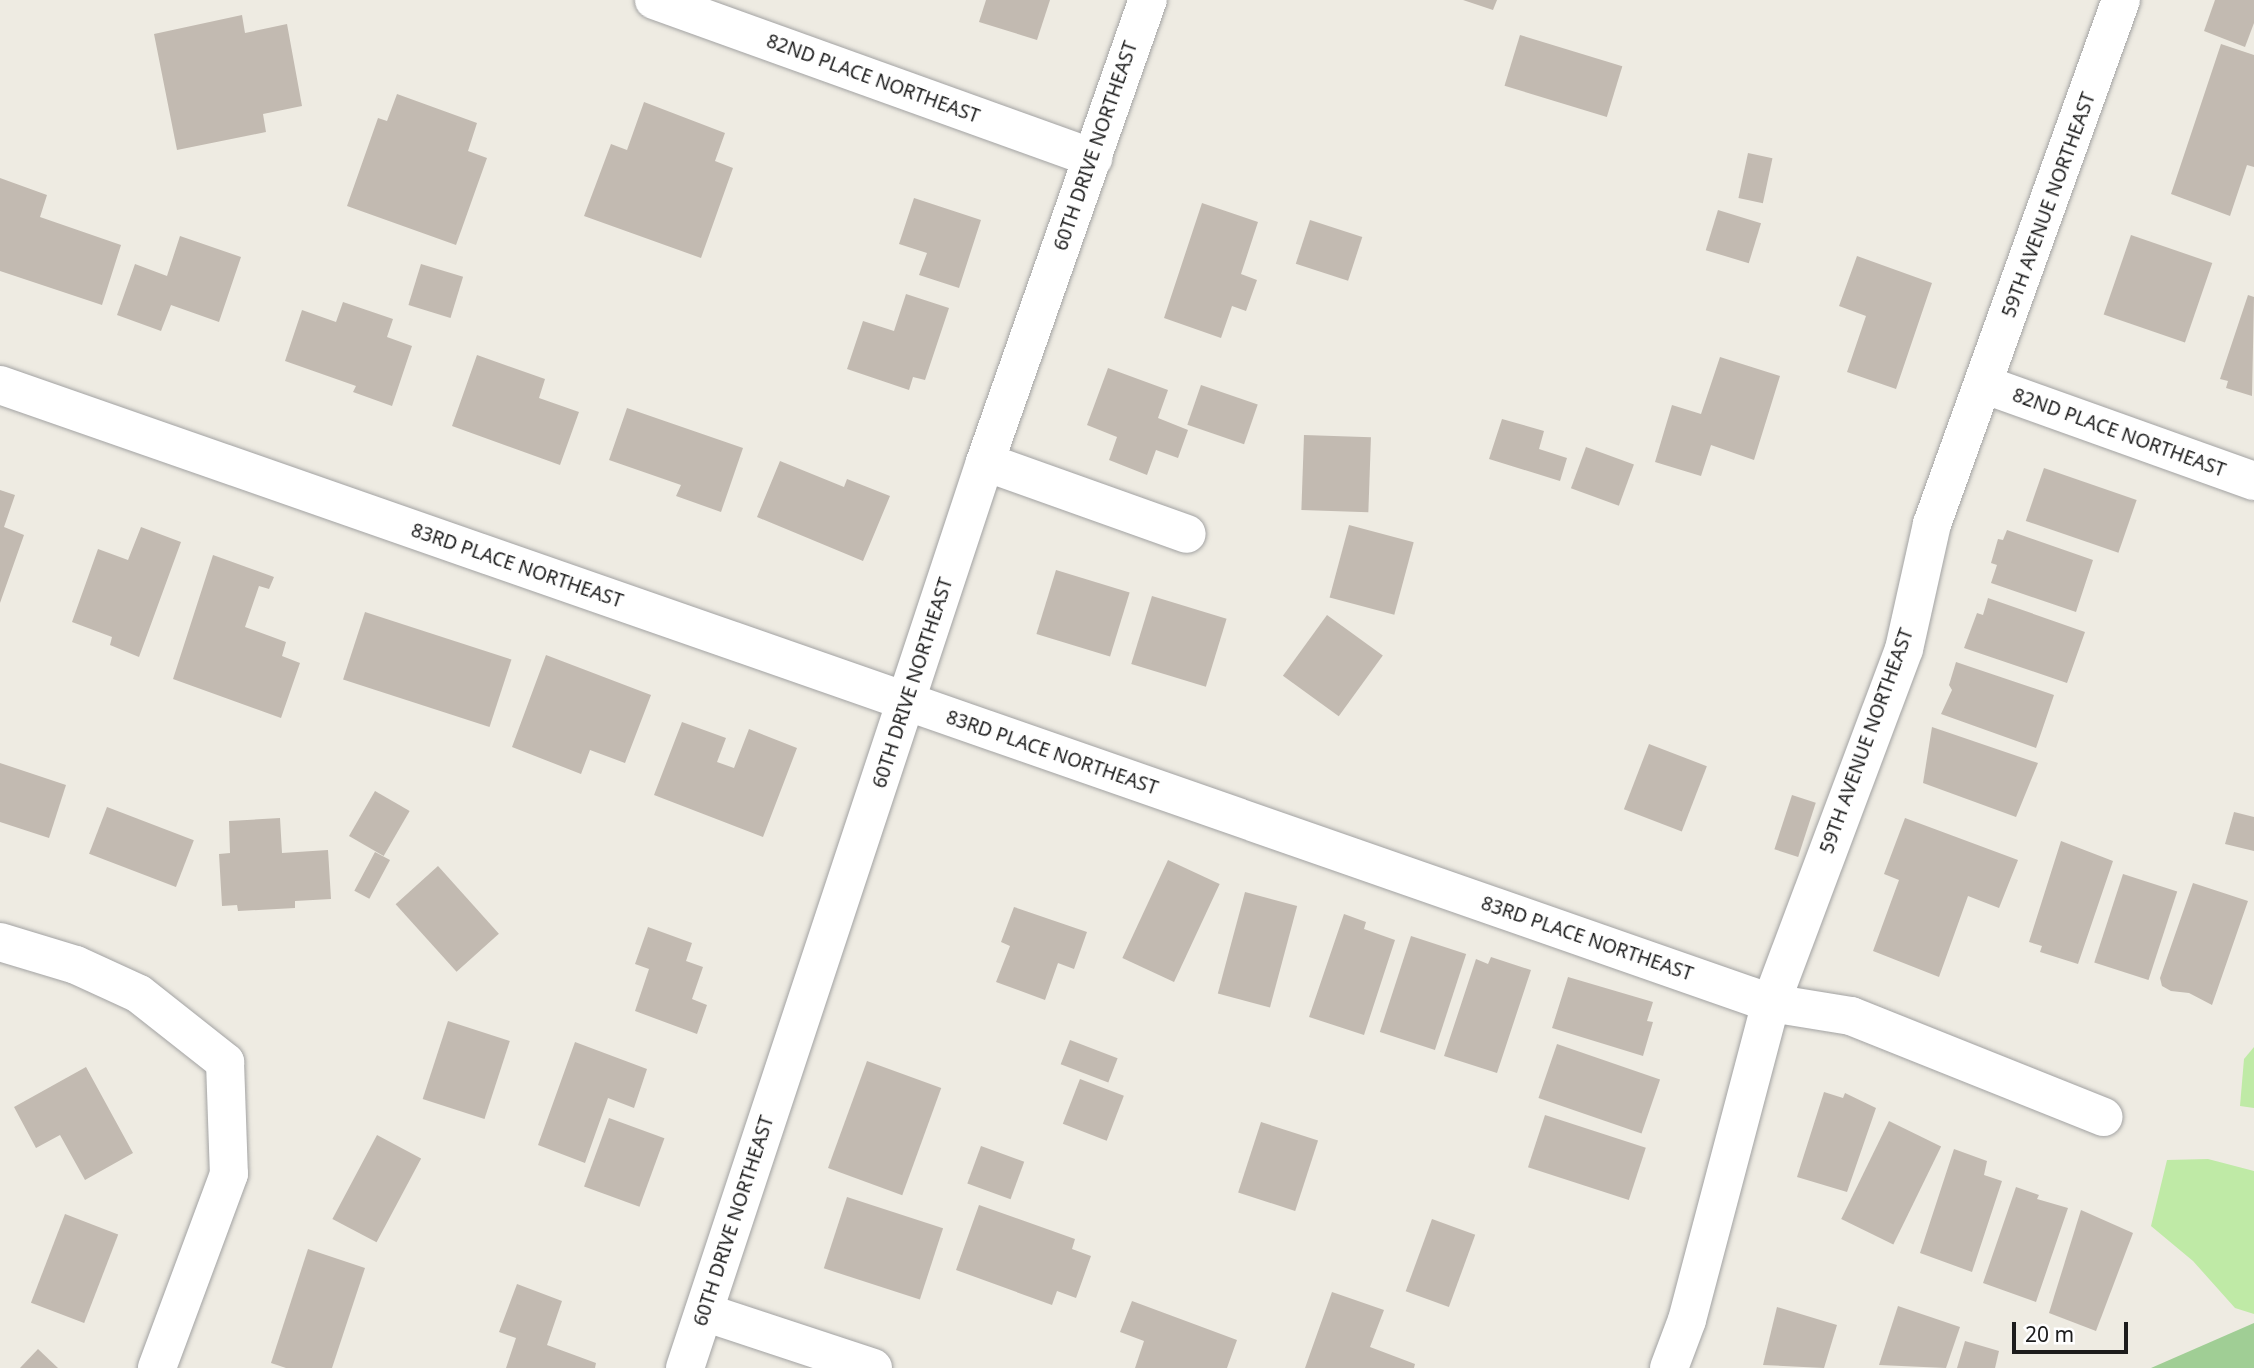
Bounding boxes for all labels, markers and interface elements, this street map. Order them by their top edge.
street label: 82ND PLACE NORTHEAST [763,30,983,128]
street label: 60TH DRIVE NORTHEAST [1049,38,1143,254]
street label: 59TH AVENUE NORTHEAST [1998,89,2100,321]
street label: 82ND PLACE NORTHEAST [2009,384,2229,482]
street label: 83RD PLACE NORTHEAST [408,519,626,613]
street label: 60TH DRIVE NORTHEAST [868,575,958,791]
street label: 59TH AVENUE NORTHEAST [1816,625,1918,857]
street label: 83RD PLACE NORTHEAST [943,706,1161,800]
street label: 83RD PLACE NORTHEAST [1478,892,1696,986]
street label: 60TH DRIVE NORTHEAST [689,1113,779,1329]
scale bar [2016,1308,2132,1352]
text: 20 m [2025,1320,2074,1348]

